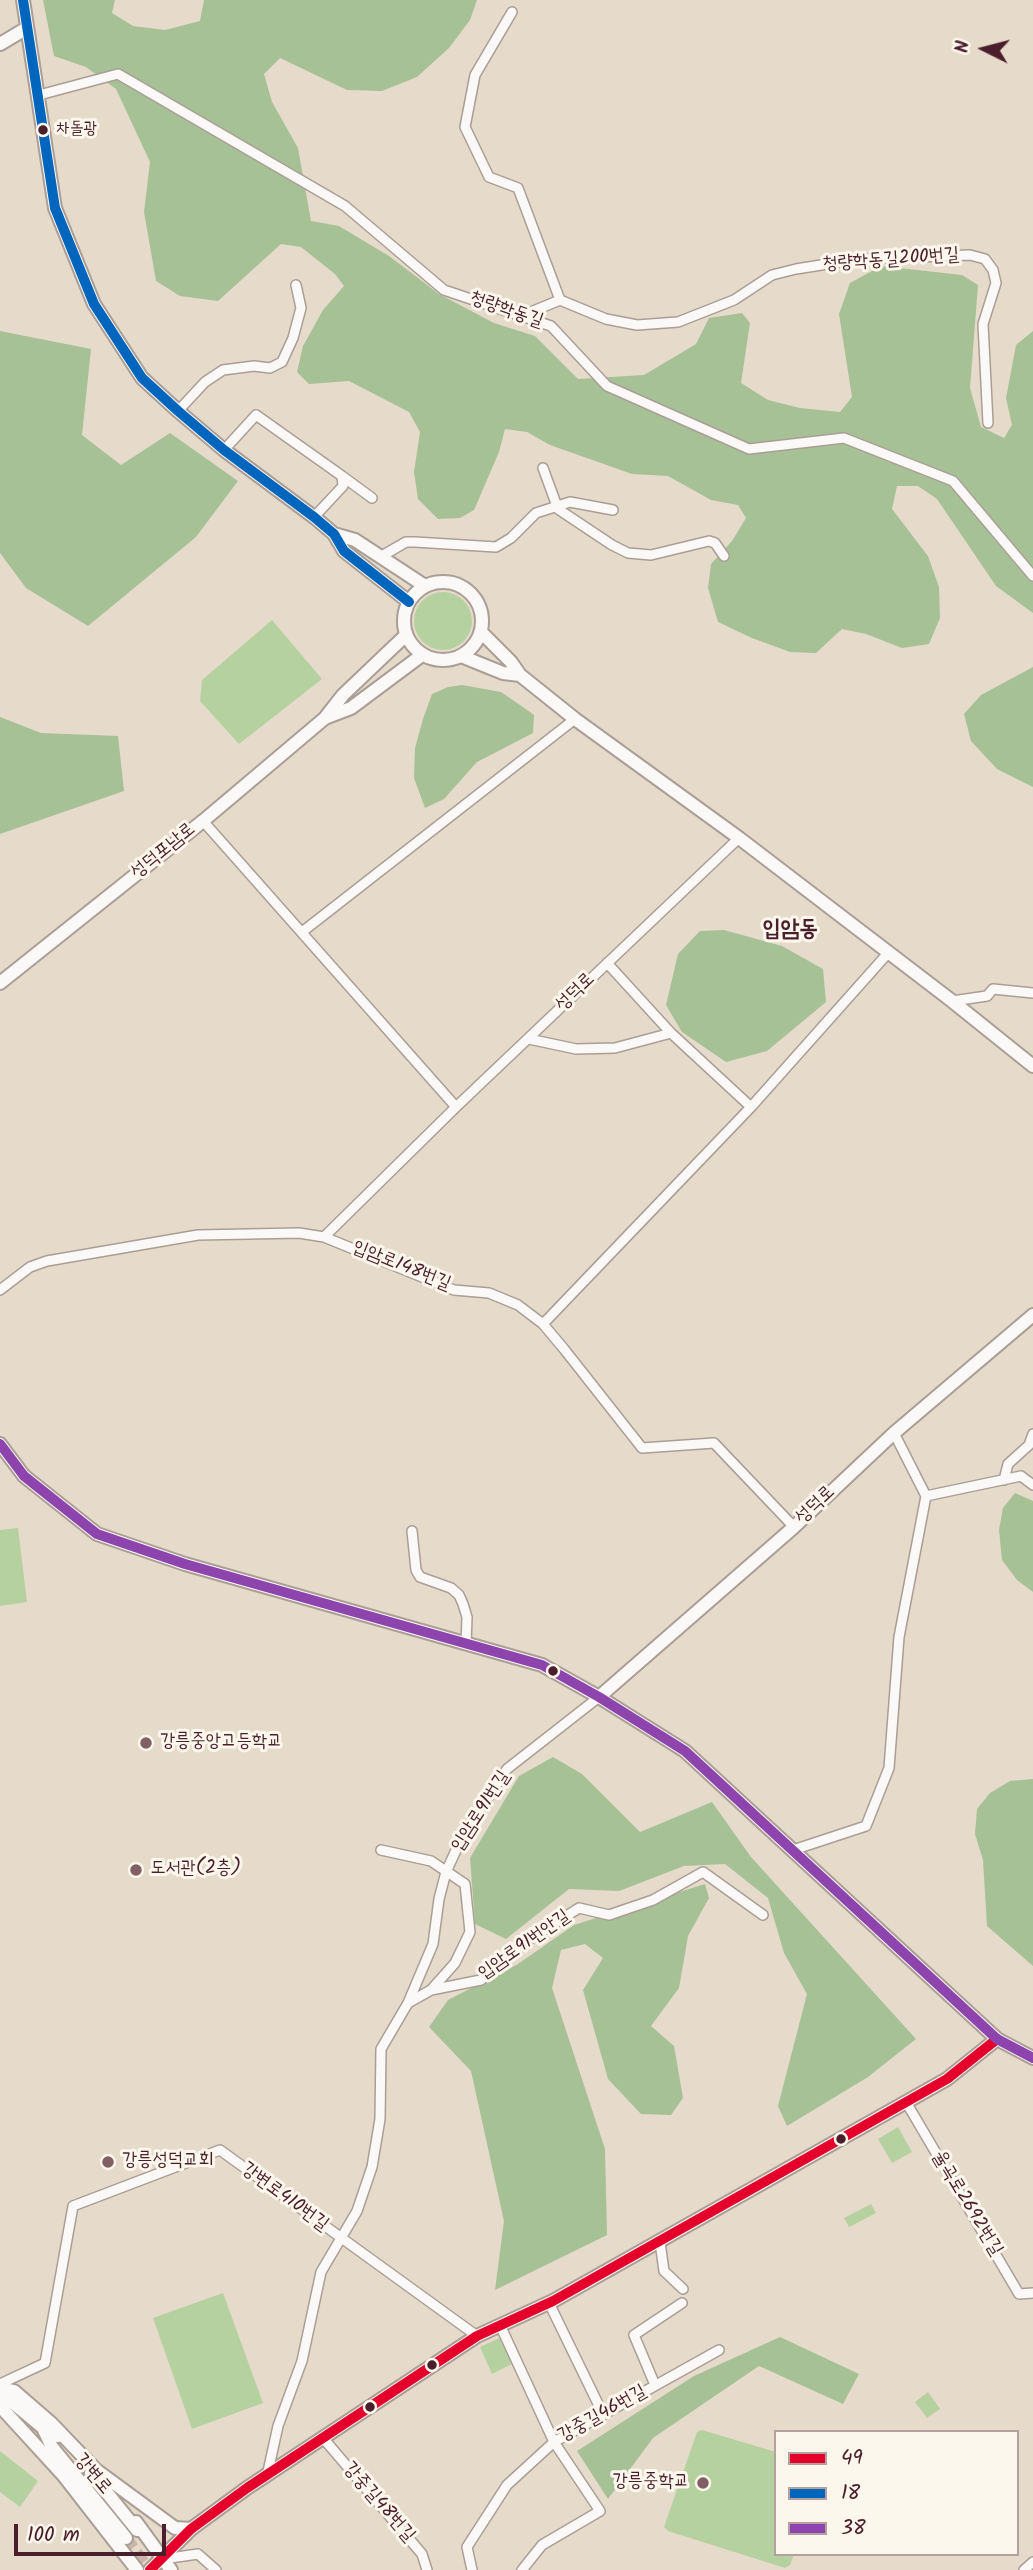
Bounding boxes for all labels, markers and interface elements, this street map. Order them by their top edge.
north arrow [949,14,1019,84]
text: N [948,39,979,54]
place label: 차돌광 [56,120,97,140]
marker: 차돌광 [36,123,50,137]
street label: 청량학동길200번길 [822,245,960,277]
street label: 청량학동길 [466,288,546,334]
street label: 성덕포남로 [127,819,201,885]
district label: 입암동 [762,917,818,945]
street label: 성덕로 [552,969,600,1017]
street label: 입암로148번길 [348,1237,454,1297]
street label: 성덕로 [791,1482,841,1530]
unlabelled marker [546,1664,560,1678]
place label: 강릉중앙고등학교 [160,1732,282,1754]
marker: 강릉중앙고등학교 [138,1735,154,1751]
street label: 입암로91번길 [447,1767,517,1857]
place label: 도서관(2층) [150,1859,241,1881]
marker: 도서관(2층) [128,1862,144,1878]
street label: 입암로91번안길 [475,1906,575,1986]
unlabelled marker [834,2132,848,2146]
street label: 율곡로2692번길 [926,2147,1006,2261]
place label: 강릉성덕교회 [122,2151,214,2173]
marker: 강릉성덕교회 [100,2154,116,2170]
street label: 강변로410번길 [236,2159,332,2237]
unlabelled marker [425,2358,439,2372]
street label: 강중길46번길 [555,2381,651,2449]
unlabelled marker [363,2400,377,2414]
legend [774,2430,1019,2556]
text: 49 [841,2442,863,2475]
street label: 강변로 [69,2450,115,2500]
street label: 강중길48번길 [337,2458,419,2548]
place label: 강릉중학교 [613,2472,689,2494]
marker: 강릉중학교 [695,2475,711,2491]
text: 18 [841,2477,860,2510]
scale bar [18,2510,170,2554]
text: 38 [841,2512,866,2545]
text: 100 m [27,2519,80,2552]

